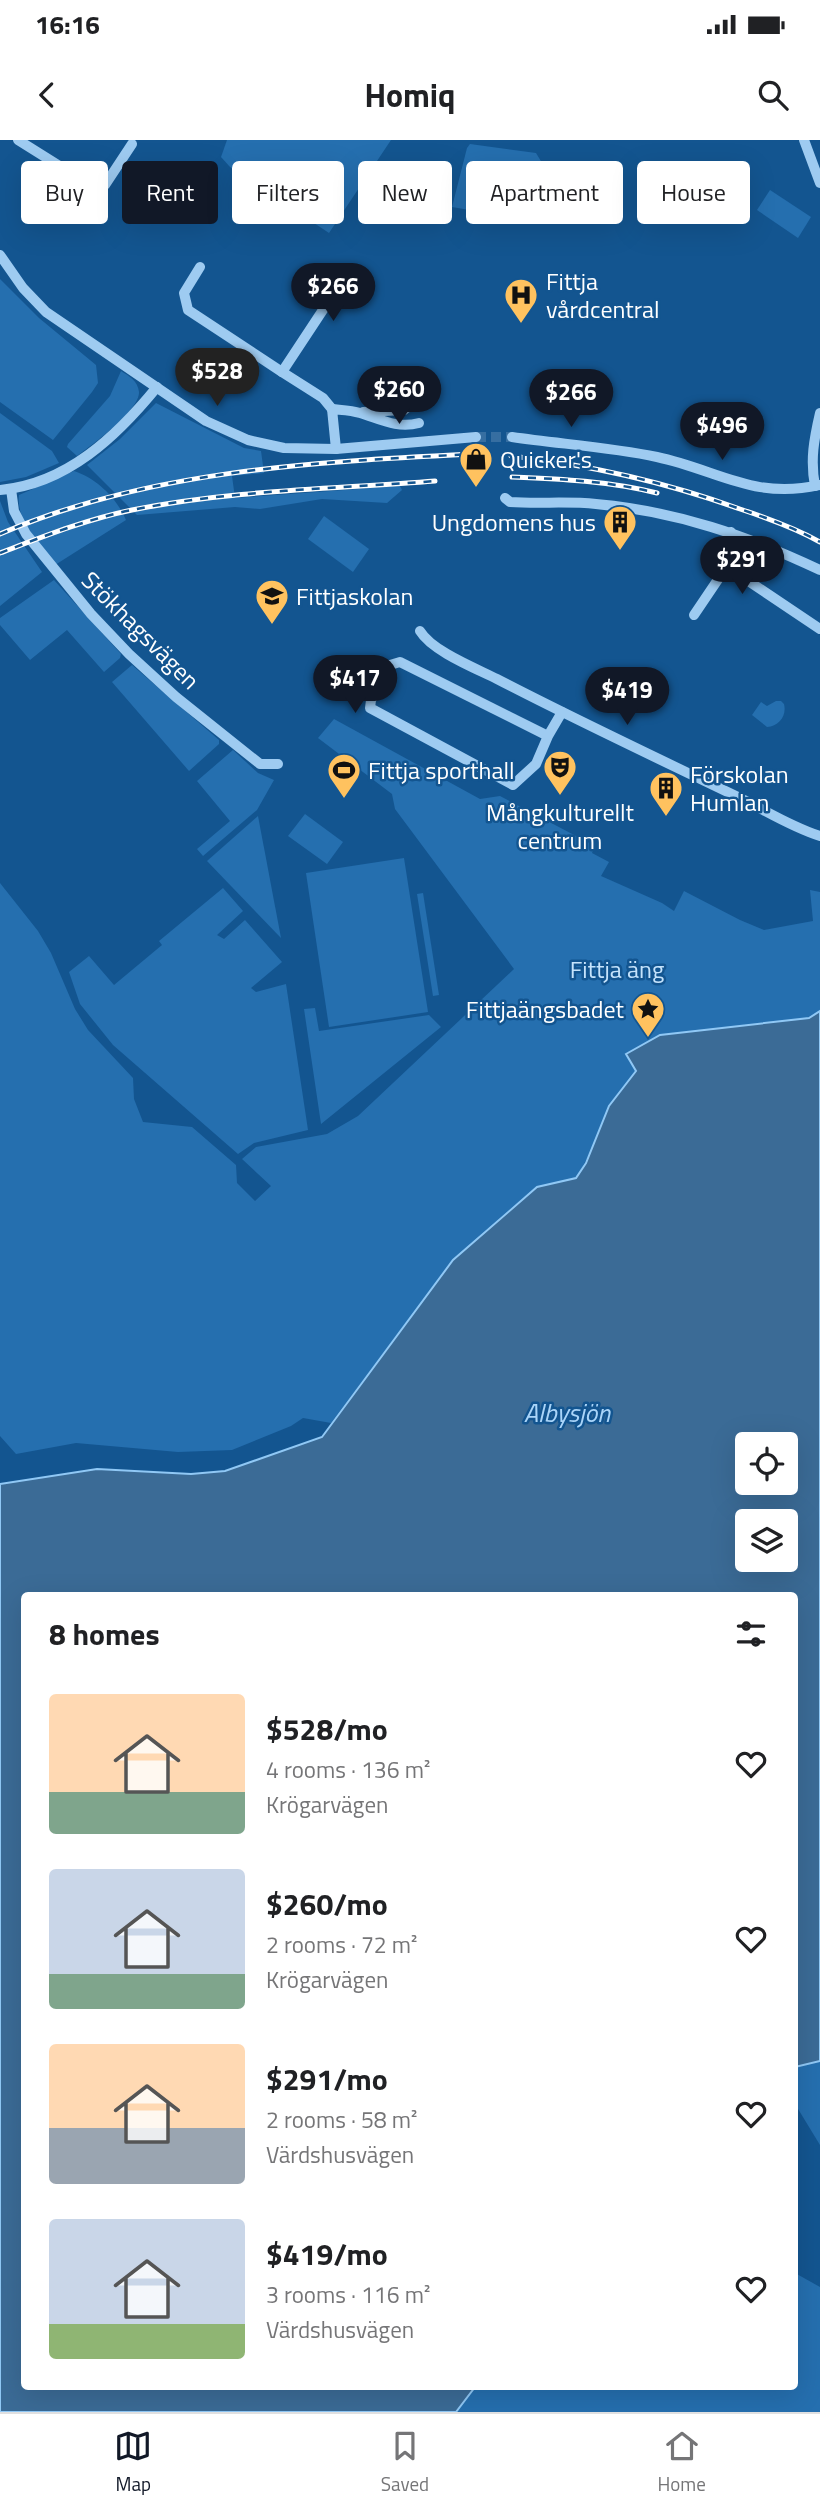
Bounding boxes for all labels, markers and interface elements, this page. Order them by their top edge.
text: 16:16 [35,5,100,44]
text: Homiq [365,71,455,119]
icon: back [28,76,66,114]
icon: search [754,76,792,114]
chip: Buy [21,161,108,224]
chip: Rent [122,161,218,224]
chip: Filters [232,161,344,224]
chip: New [358,161,452,224]
chip: Apartment [466,161,623,224]
chip: House [637,161,750,224]
place label: Fittja vårdcentral [546,263,660,327]
pin: $266 [292,264,374,323]
text: $266 [307,268,359,303]
hospital icon: Fittja vårdcentral [502,276,540,325]
pin: $528 [176,348,258,408]
text: $528 [191,353,243,388]
pin: $260 [358,366,440,426]
pin: $266 [530,370,612,429]
text: $260 [373,371,425,406]
text: $266 [545,374,597,409]
pin: $496 [681,402,763,462]
text: $496 [696,407,748,442]
shop icon: Quicker's [457,440,495,489]
place label: Quicker's [500,441,592,477]
building icon: Ungdomens hus [601,503,639,552]
place label: Ungdomens hus [432,504,596,540]
pin: $291 [701,536,783,596]
text: $291 [716,541,768,576]
street label: Stökhagsvägen [74,563,208,697]
school or university icon: Fittjaskolan [253,577,291,626]
place label: Fittjaskolan [296,578,413,614]
pin: $417 [314,656,396,715]
text: $417 [329,660,381,695]
pin: $419 [586,668,668,727]
text: $419 [601,672,653,707]
theatre icon: Mångkulturellt centrum [541,748,579,797]
sports icon: Fittja sporthall [325,751,363,800]
place label: Fittja sporthall [368,752,515,788]
place label: Förskolan Humlan [690,756,789,820]
building icon: Förskolan Humlan [647,769,685,818]
place label: Mångkulturellt centrum [486,794,635,858]
park label: Fittja äng [570,951,664,987]
place icon: Fittjaängsbadet [629,990,667,1039]
place label: Fittjaängsbadet [466,991,625,1027]
water label: Albysjön [524,1393,611,1432]
map controls [735,1432,798,1572]
button: locate [735,1432,798,1495]
button: layers [735,1509,798,1572]
text: 8 homes [49,1611,160,1657]
icon: filters [732,1615,770,1653]
text: $528/mo [266,1706,388,1752]
icon: home [105,1722,189,1806]
icon: heart [732,1745,770,1783]
text: 4 rooms · 136 m² [266,1752,430,1787]
text: Krögarvägen [266,1787,388,1822]
text: $260/mo [266,1881,388,1927]
icon: home [105,1897,189,1981]
icon: heart [732,1920,770,1958]
text: 2 rooms · 72 m² [266,1927,417,1962]
text: Krögarvägen [266,1962,388,1997]
text: $291/mo [266,2056,388,2102]
icon: home [105,2072,189,2156]
icon: heart [732,2095,770,2133]
text: 2 rooms · 58 m² [266,2102,417,2137]
text: Värdshusvägen [266,2137,414,2172]
text: $419/mo [266,2231,388,2277]
icon: home [105,2247,189,2331]
icon: heart [732,2270,770,2308]
text: 3 rooms · 116 m² [266,2277,430,2312]
text: Värdshusvägen [266,2312,414,2347]
tab: Map [114,2427,152,2498]
tab: Saved [381,2427,429,2498]
tab: Home [658,2427,706,2498]

